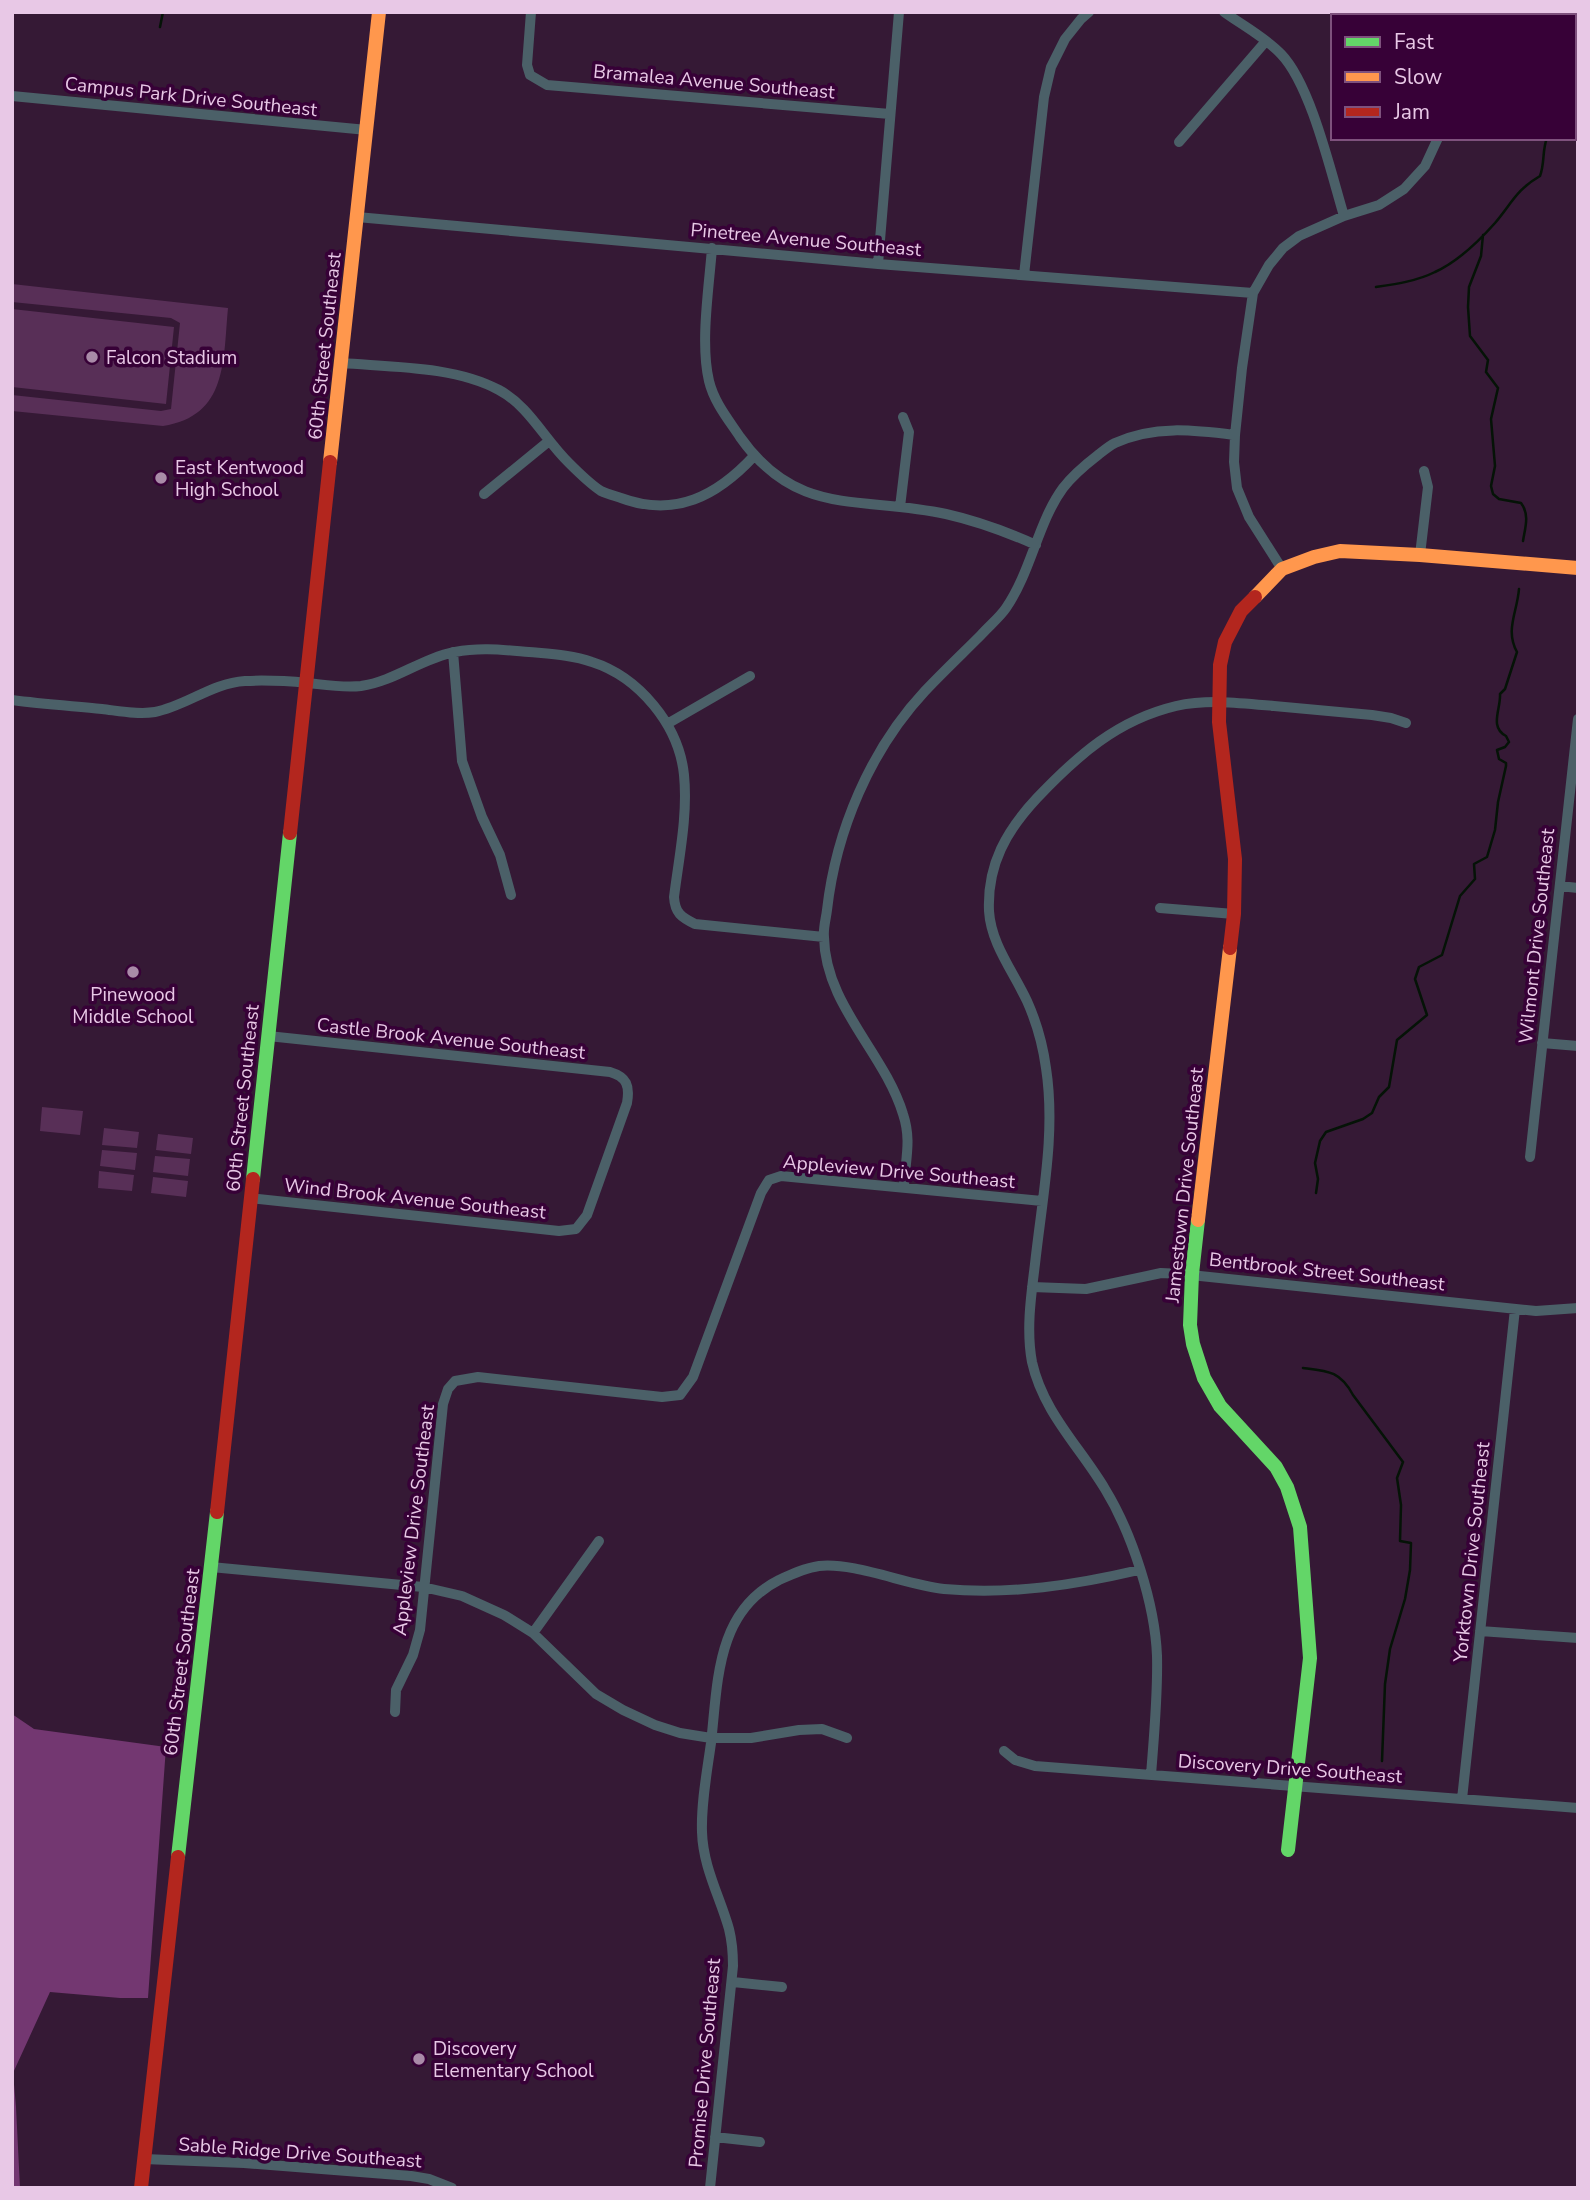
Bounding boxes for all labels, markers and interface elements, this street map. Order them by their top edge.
legend [1331,14,1576,140]
text: Fast [1394,28,1434,56]
street label: Bramalea Avenue Southeast [592,58,836,106]
text: Slow [1394,63,1443,91]
street label: Campus Park Drive Southeast [63,71,319,123]
text: Jam [1393,98,1430,126]
street label: Pinetree Avenue Southeast [689,217,923,263]
street label: 60th Street Southeast [302,251,348,441]
place label: Falcon Stadium [106,345,237,371]
marker: Falcon Stadium [84,349,100,365]
place label: East Kentwood High School [175,455,304,503]
marker: East Kentwood High School [153,470,169,486]
street label: Wilmont Drive Southeast [1513,827,1561,1045]
marker: Pinewood Middle School [125,964,141,980]
place label: Pinewood Middle School [72,982,194,1030]
street label: 60th Street Southeast [220,1003,266,1193]
street label: Castle Brook Avenue Southeast [315,1012,587,1066]
street label: Jamestown Drive Southeast [1160,1066,1210,1305]
street label: Appleview Drive Southeast [782,1149,1016,1195]
street label: Wind Brook Avenue Southeast [283,1172,547,1226]
street label: Bentbrook Street Southeast [1208,1247,1446,1297]
street label: Appleview Drive Southeast [387,1403,441,1637]
street label: Yorktown Drive Southeast [1447,1440,1497,1664]
street label: 60th Street Southeast [158,1567,206,1757]
street label: Discovery Drive Southeast [1177,1748,1403,1790]
street label: Promise Drive Southeast [683,1957,727,2169]
place label: Discovery Elementary School [433,2036,594,2084]
marker: Discovery Elementary School [411,2051,427,2067]
street label: Sable Ridge Drive Southeast [177,2132,423,2174]

